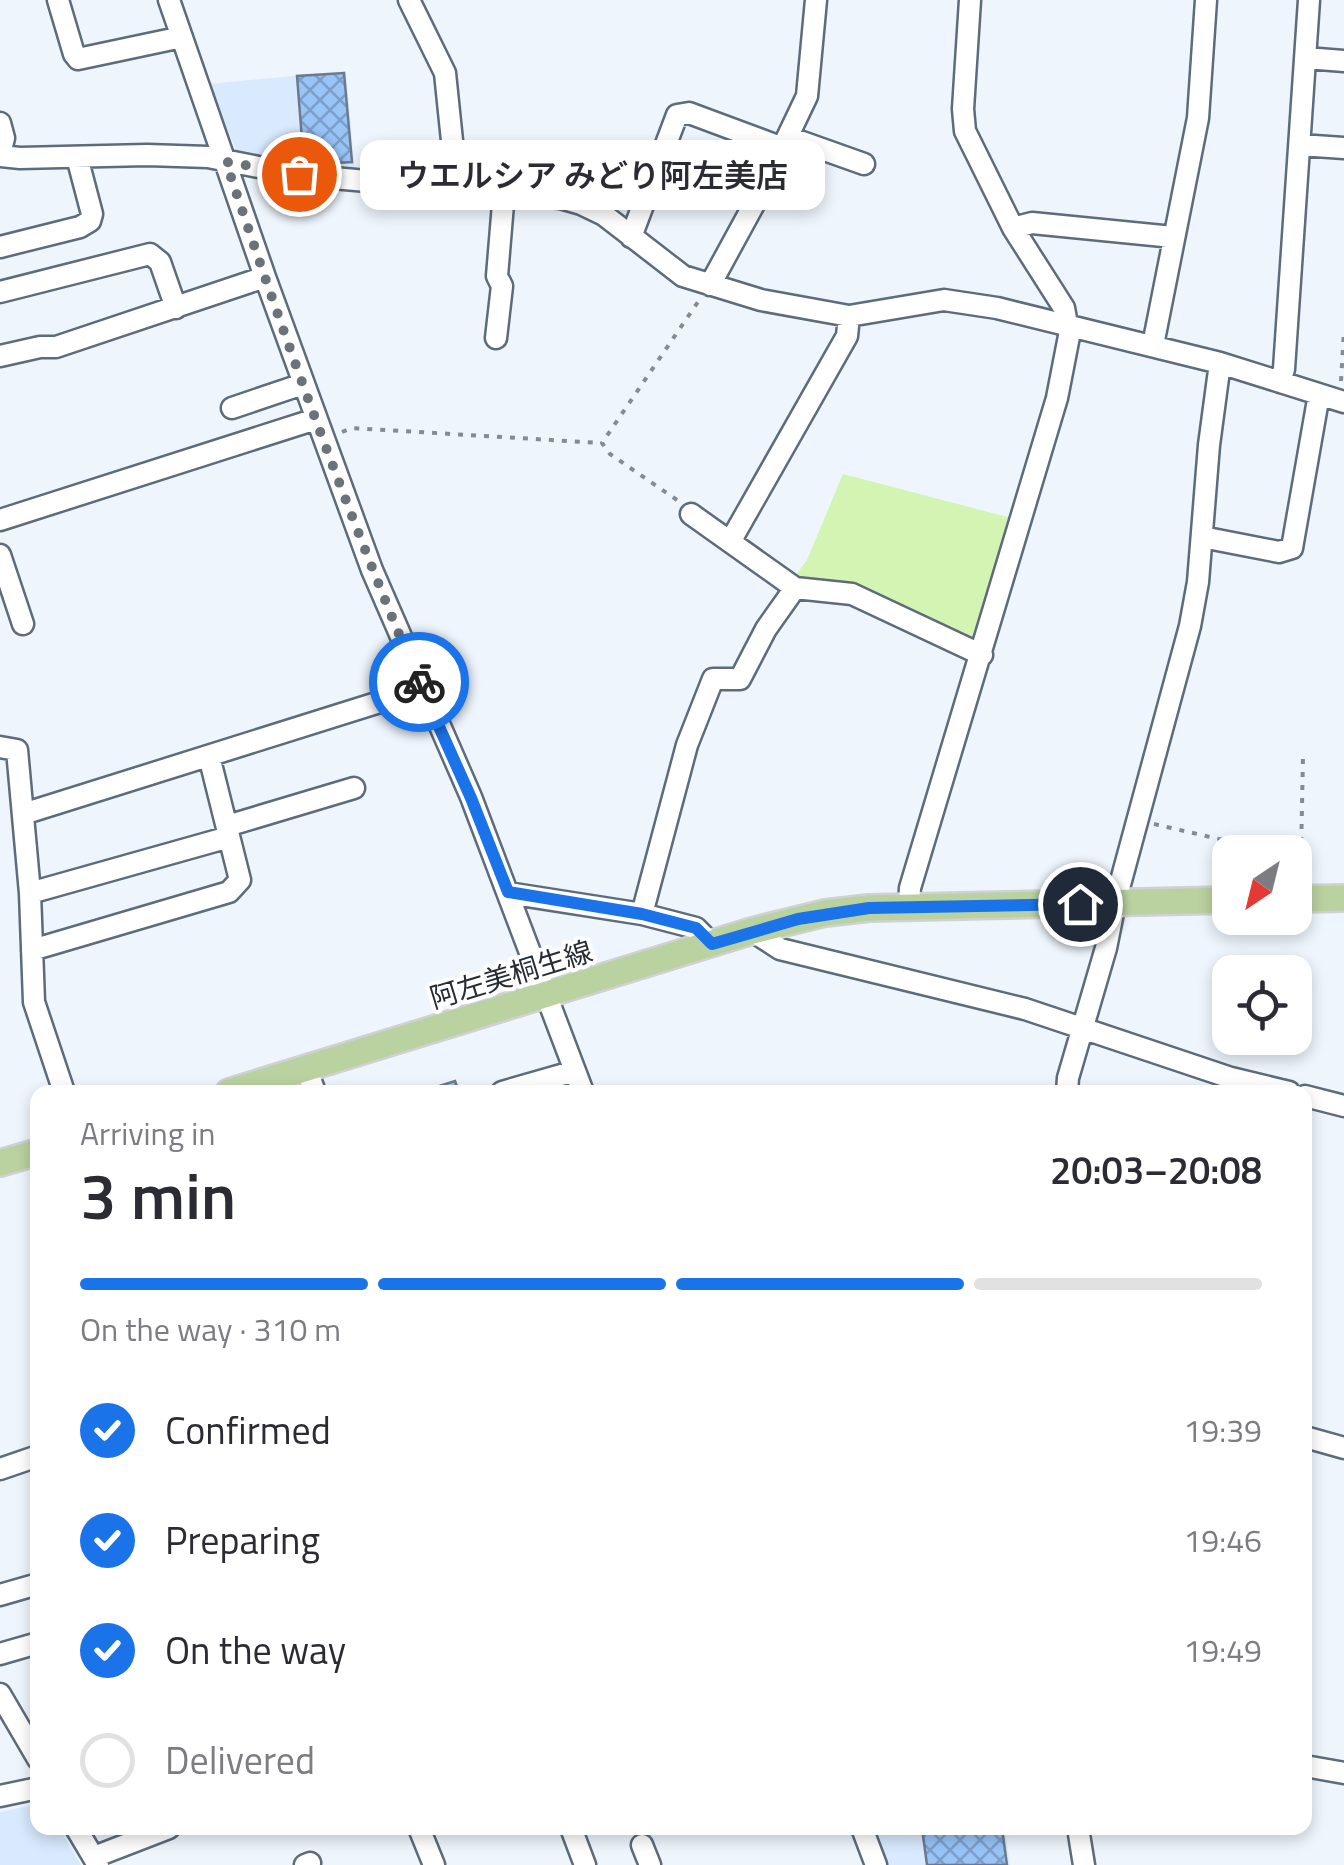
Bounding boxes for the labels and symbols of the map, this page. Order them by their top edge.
pin [257,132,342,217]
callout: ウエルシア みどり阿左美店 [359,139,824,209]
courier [369,632,469,732]
north arrow [1212,835,1312,935]
pin [1038,862,1123,947]
street label: 阿左美桐生線 [424,929,598,1019]

